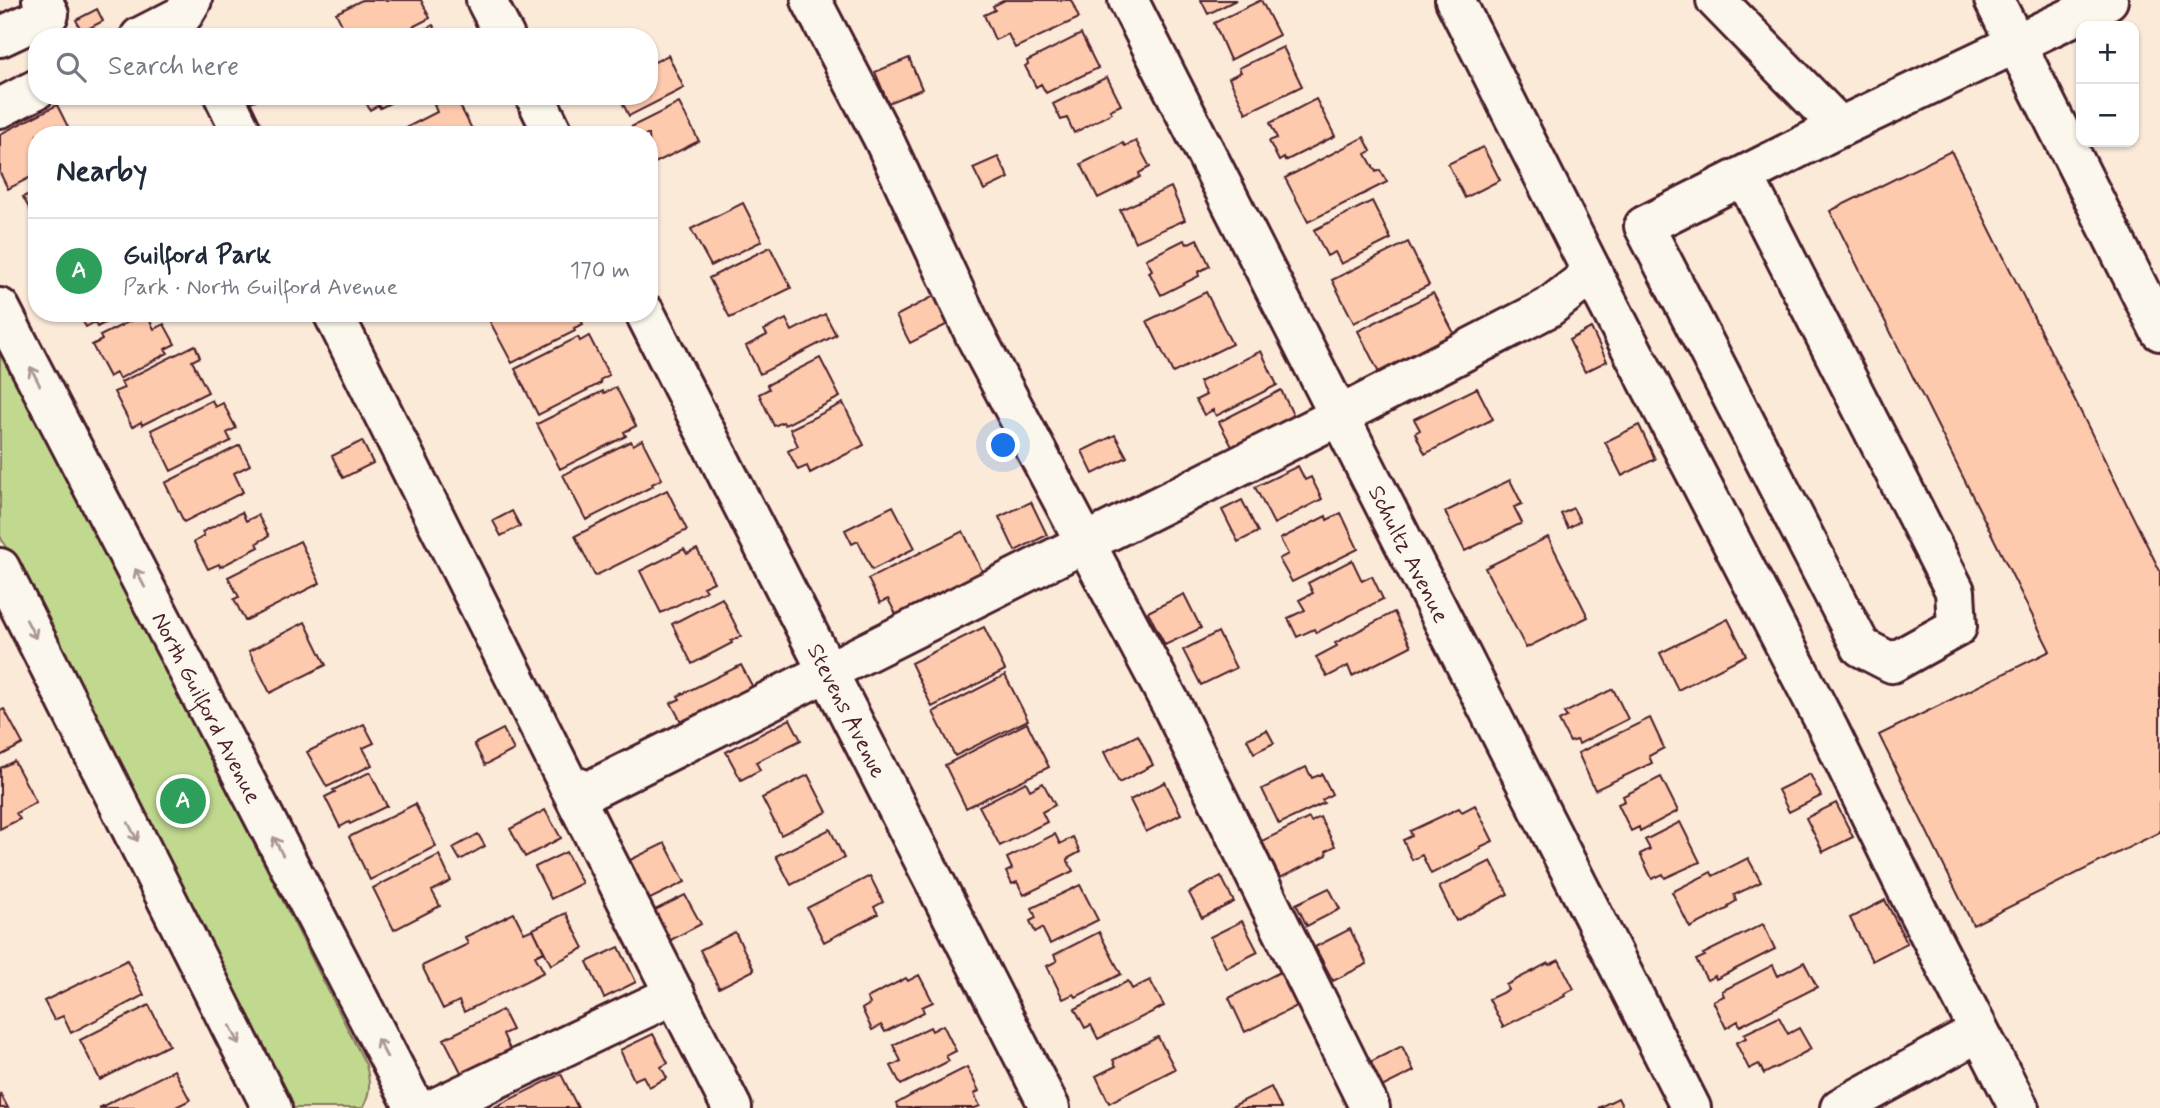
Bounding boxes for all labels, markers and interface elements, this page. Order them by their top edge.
map controls [2076,21,2139,147]
button: + [2076,21,2139,84]
search box [28,28,658,105]
icon: search [52,48,90,86]
text: Search here [108,50,239,84]
button: − [2076,84,2139,147]
text: Nearby [56,152,147,191]
text: Guilford Park [123,239,271,273]
text: A [71,256,87,286]
text: 170 m [570,256,630,286]
text: Park · North Guilford Avenue [123,273,398,303]
one-way arrow [28,366,42,387]
your location [986,428,1020,462]
street label: Schultz Avenue [1360,481,1455,628]
one-way arrow [132,569,146,589]
street label: North Guilford Avenue [146,607,268,809]
one-way arrow [24,618,38,639]
street label: Stevens Avenue [799,639,893,784]
pin: A [160,775,206,827]
one-way arrow [126,821,140,842]
one-way arrow [270,836,284,857]
one-way arrow [229,1024,243,1045]
one-way arrow [375,1038,389,1059]

